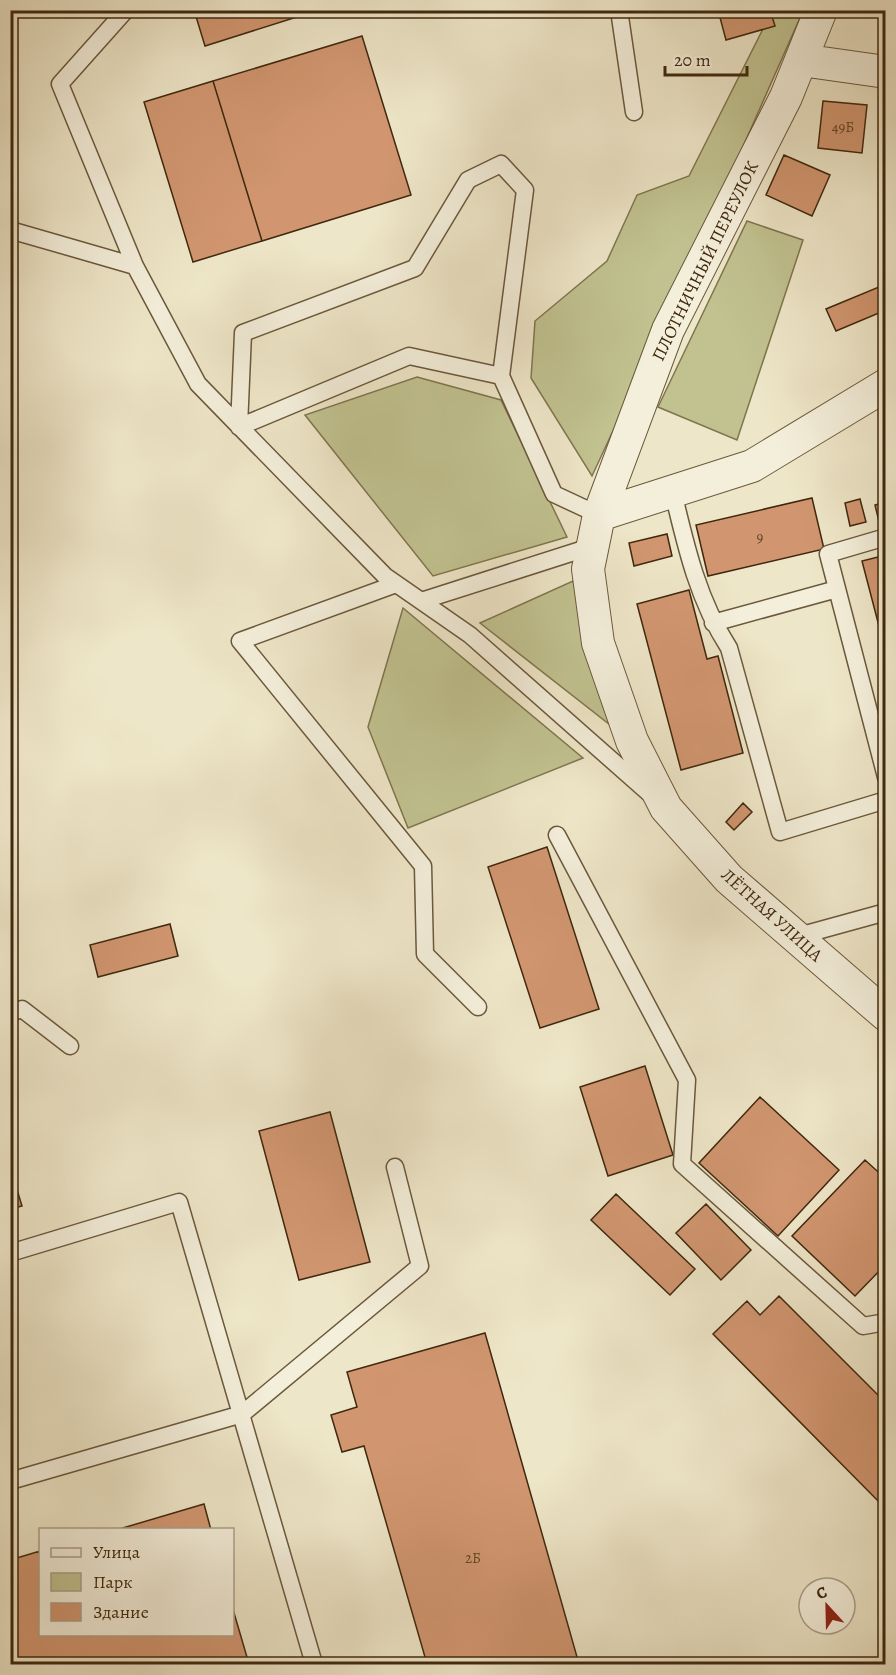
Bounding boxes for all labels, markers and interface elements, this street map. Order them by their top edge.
scale bar [665,39,748,77]
text: 20 m [674,48,711,72]
house number: 49Б [832,117,854,137]
street label: ПЛОТНИЧНЫЙ ПЕРЕУЛОК [646,157,764,365]
house number: 9 [757,527,764,547]
street label: ЛЁТНАЯ УЛИЦА [716,863,828,967]
legend [39,1528,234,1636]
text: Улица [93,1540,141,1564]
house number: 2Б [465,1548,481,1568]
text: Парк [93,1570,133,1594]
north arrow [797,1576,857,1636]
text: С [813,1581,831,1605]
text: Здание [93,1600,149,1624]

